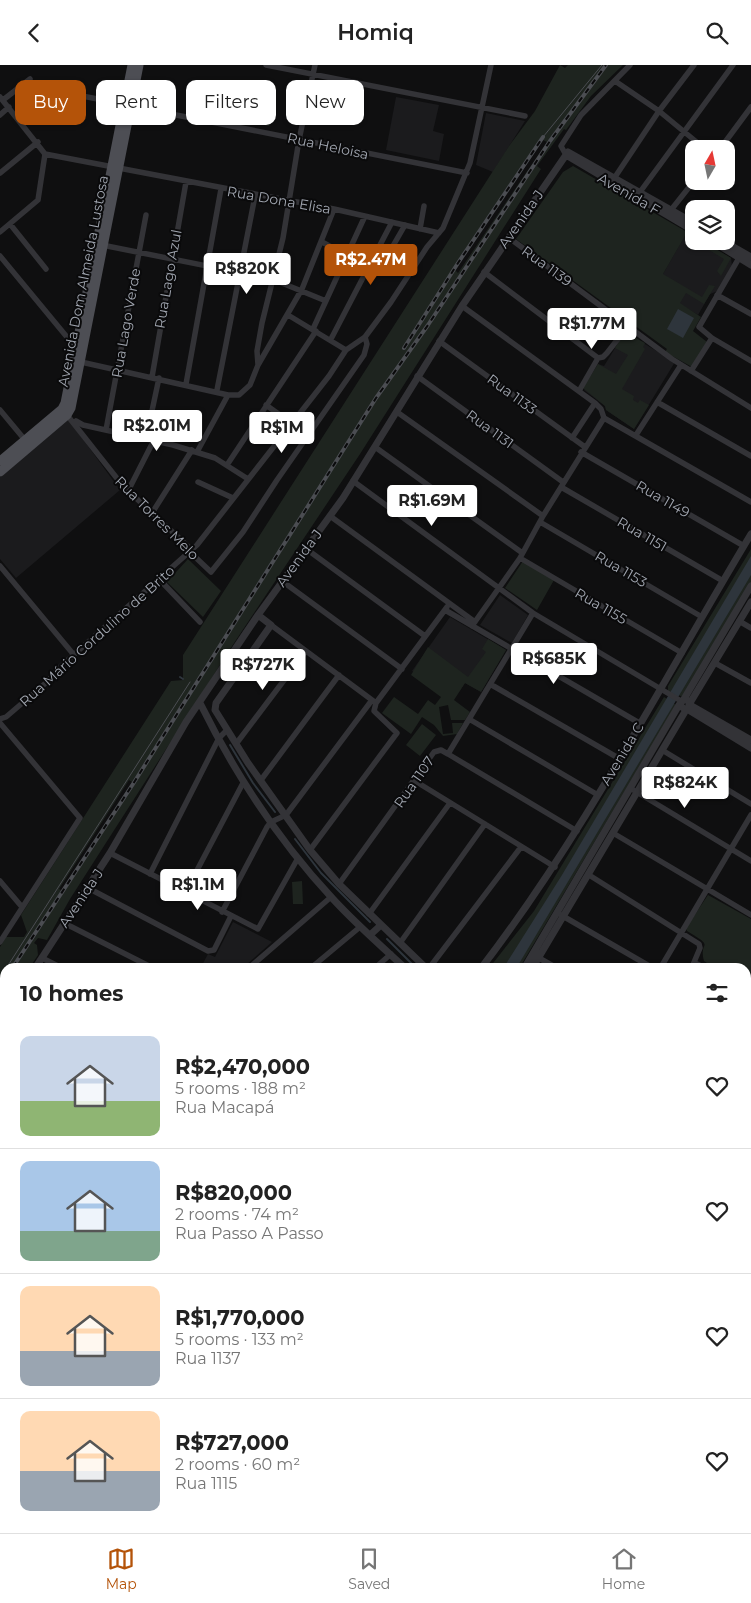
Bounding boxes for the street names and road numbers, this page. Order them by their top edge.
street label: Rua Heloisa [286,129,370,163]
street label: Avenida F [595,169,663,219]
street label: Avenida Dom Almeida Lustosa [54,174,112,388]
street label: Rua Dona Elisa [226,182,332,218]
street label: Avenida J [494,186,548,252]
street label: Rua Lago Azul [150,228,186,330]
street label: Rua 1139 [518,242,576,290]
street label: Rua Lago Verde [108,267,144,379]
street label: Rua 1133 [484,370,541,418]
street label: Rua 1131 [463,406,517,452]
street label: Rua Torres Melo [111,472,203,564]
street label: Rua 1149 [633,476,693,522]
street label: Rua 1151 [614,513,670,555]
street label: Avenida J [272,526,326,590]
street label: Rua 1153 [592,547,650,591]
street label: Rua Mário Cordulino de Brito [16,561,178,710]
street label: Rua 1155 [572,584,630,628]
street label: Avenida C [596,719,648,789]
street label: Rua 1107 [390,753,438,811]
street label: Avenida J [55,865,107,931]

